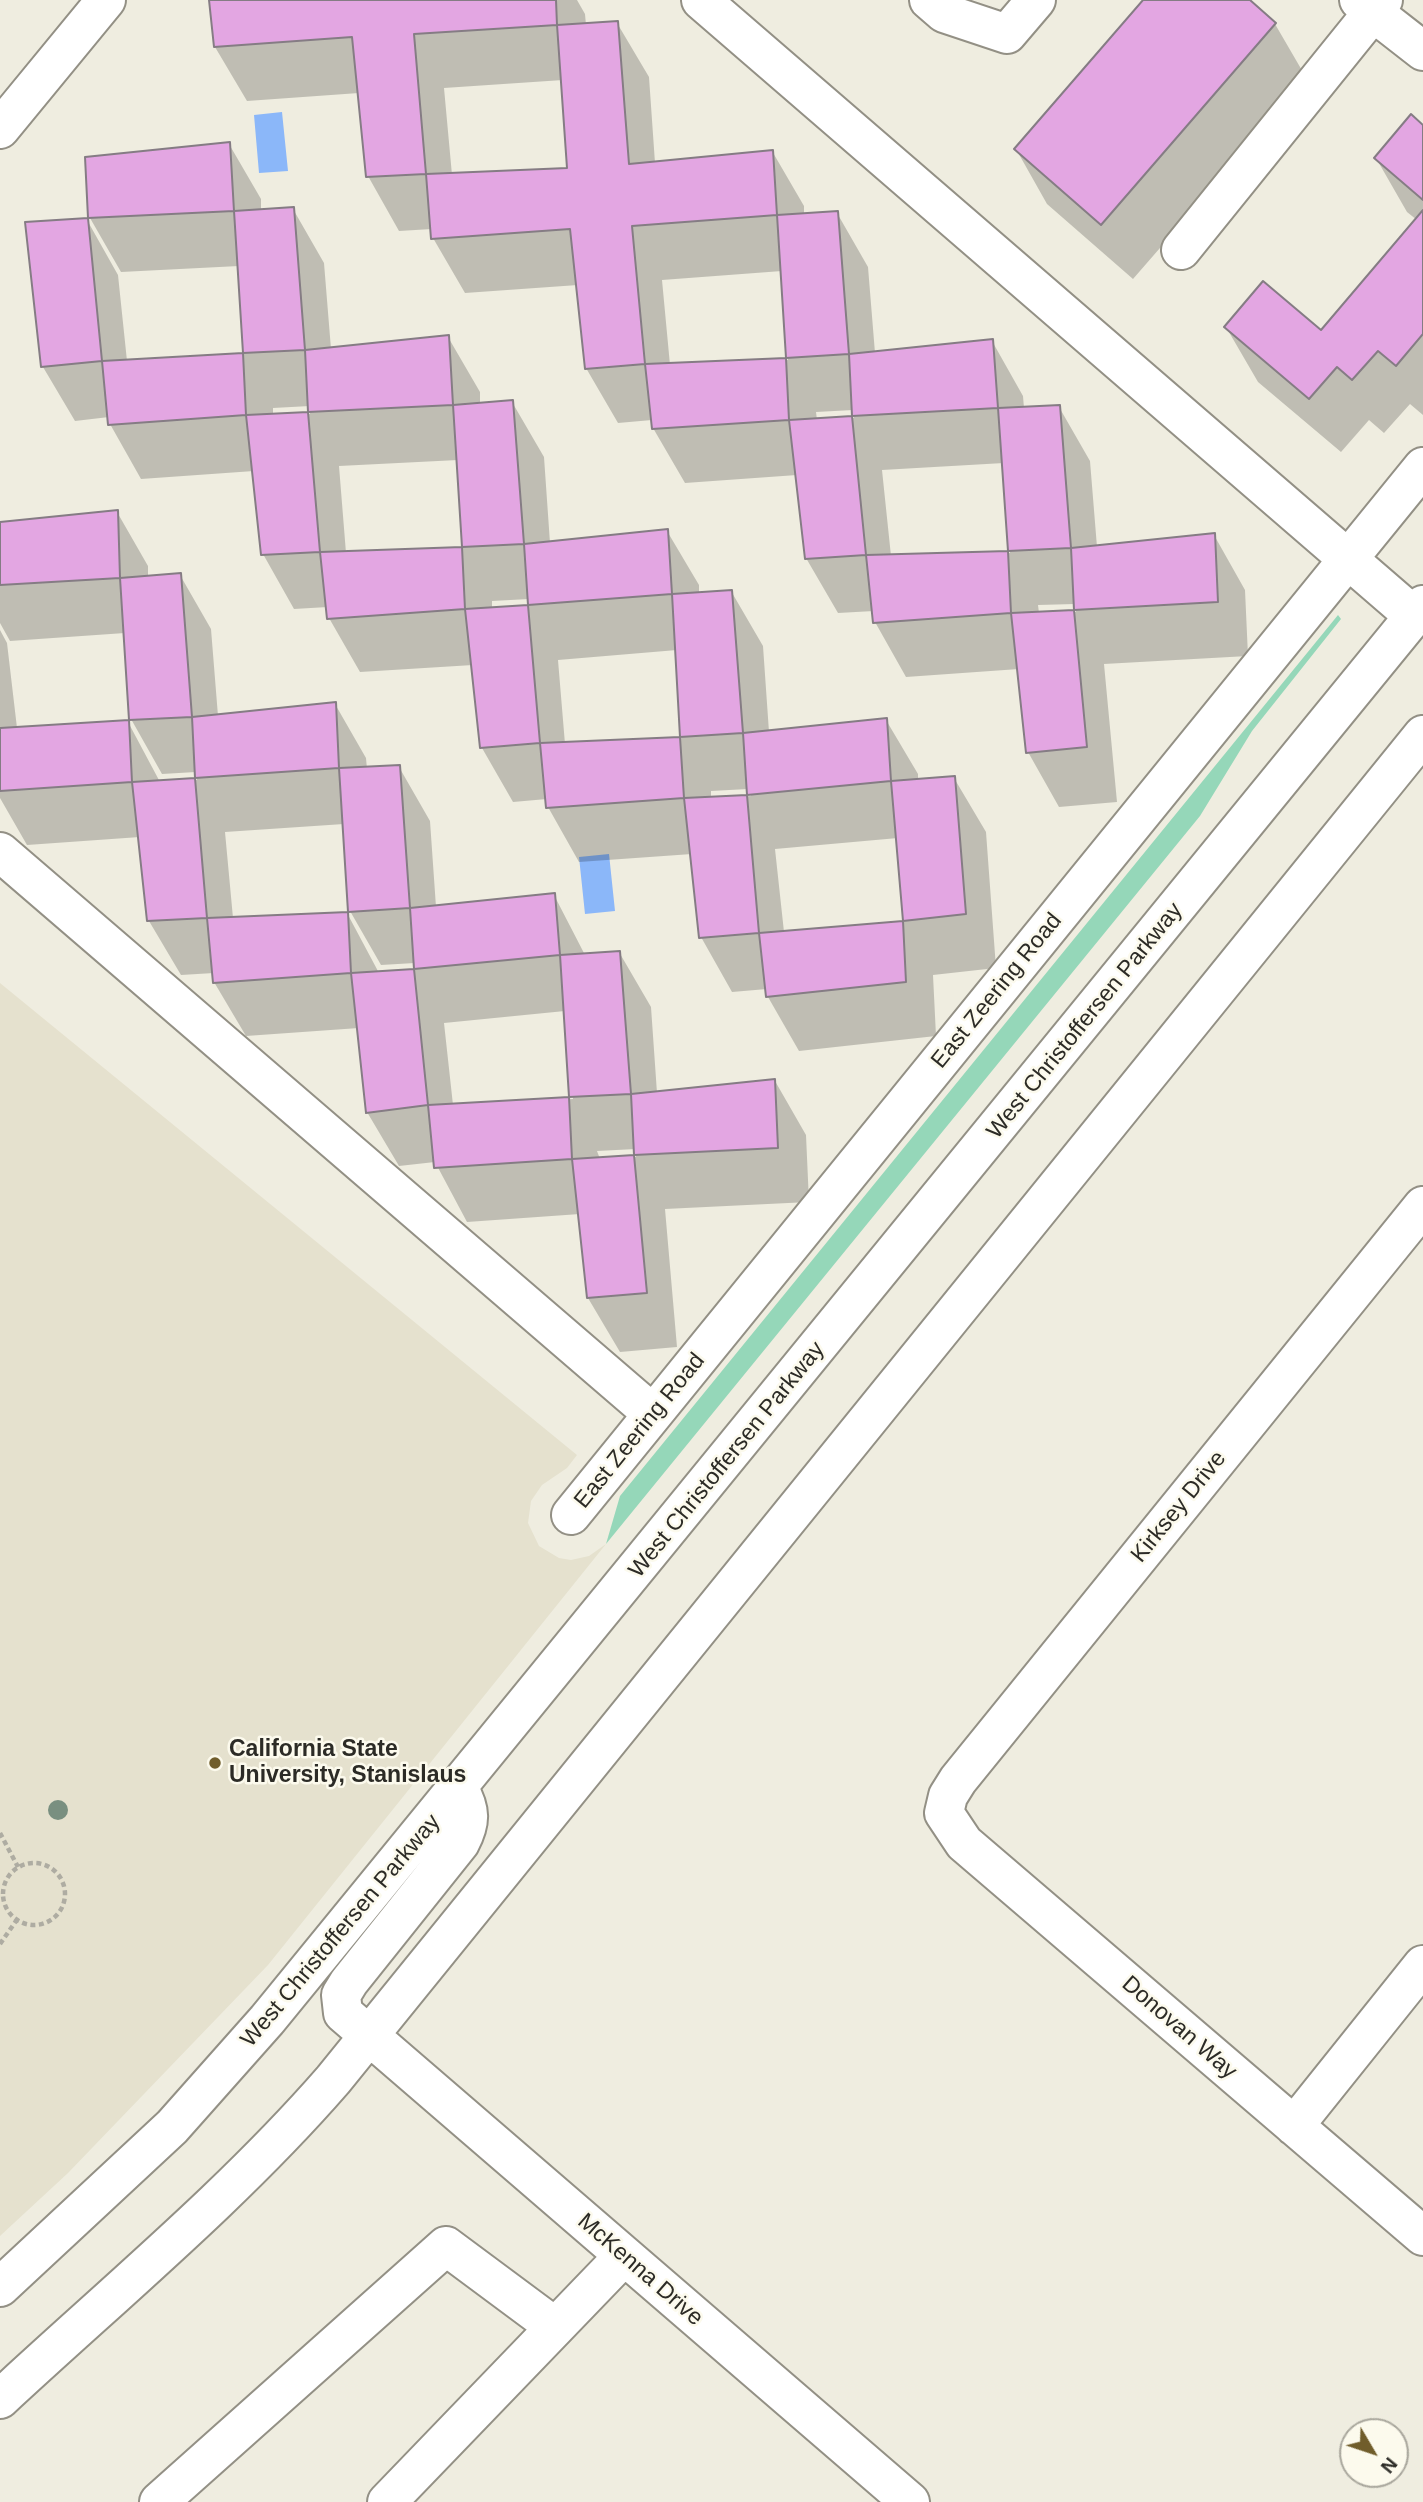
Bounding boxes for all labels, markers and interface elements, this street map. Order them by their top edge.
street label: West Christoffersen Parkway [981,897,1189,1145]
street label: East Zeering Road [926,908,1068,1074]
street label: West Christoffersen Parkway [623,1336,831,1584]
street label: East Zeering Road [569,1348,711,1514]
street label: Kirksey Drive [1126,1446,1232,1568]
place label: California State University, Stanislaus [229,1736,466,1790]
marker: California State University, Stanislaus [207,1755,223,1771]
street label: West Christoffersen Parkway [235,1809,447,2053]
street label: Donovan Way [1116,1970,1242,2086]
street label: McKenna Drive [572,2208,708,2332]
north arrow [1339,2418,1409,2488]
text: N [1377,2453,1402,2477]

